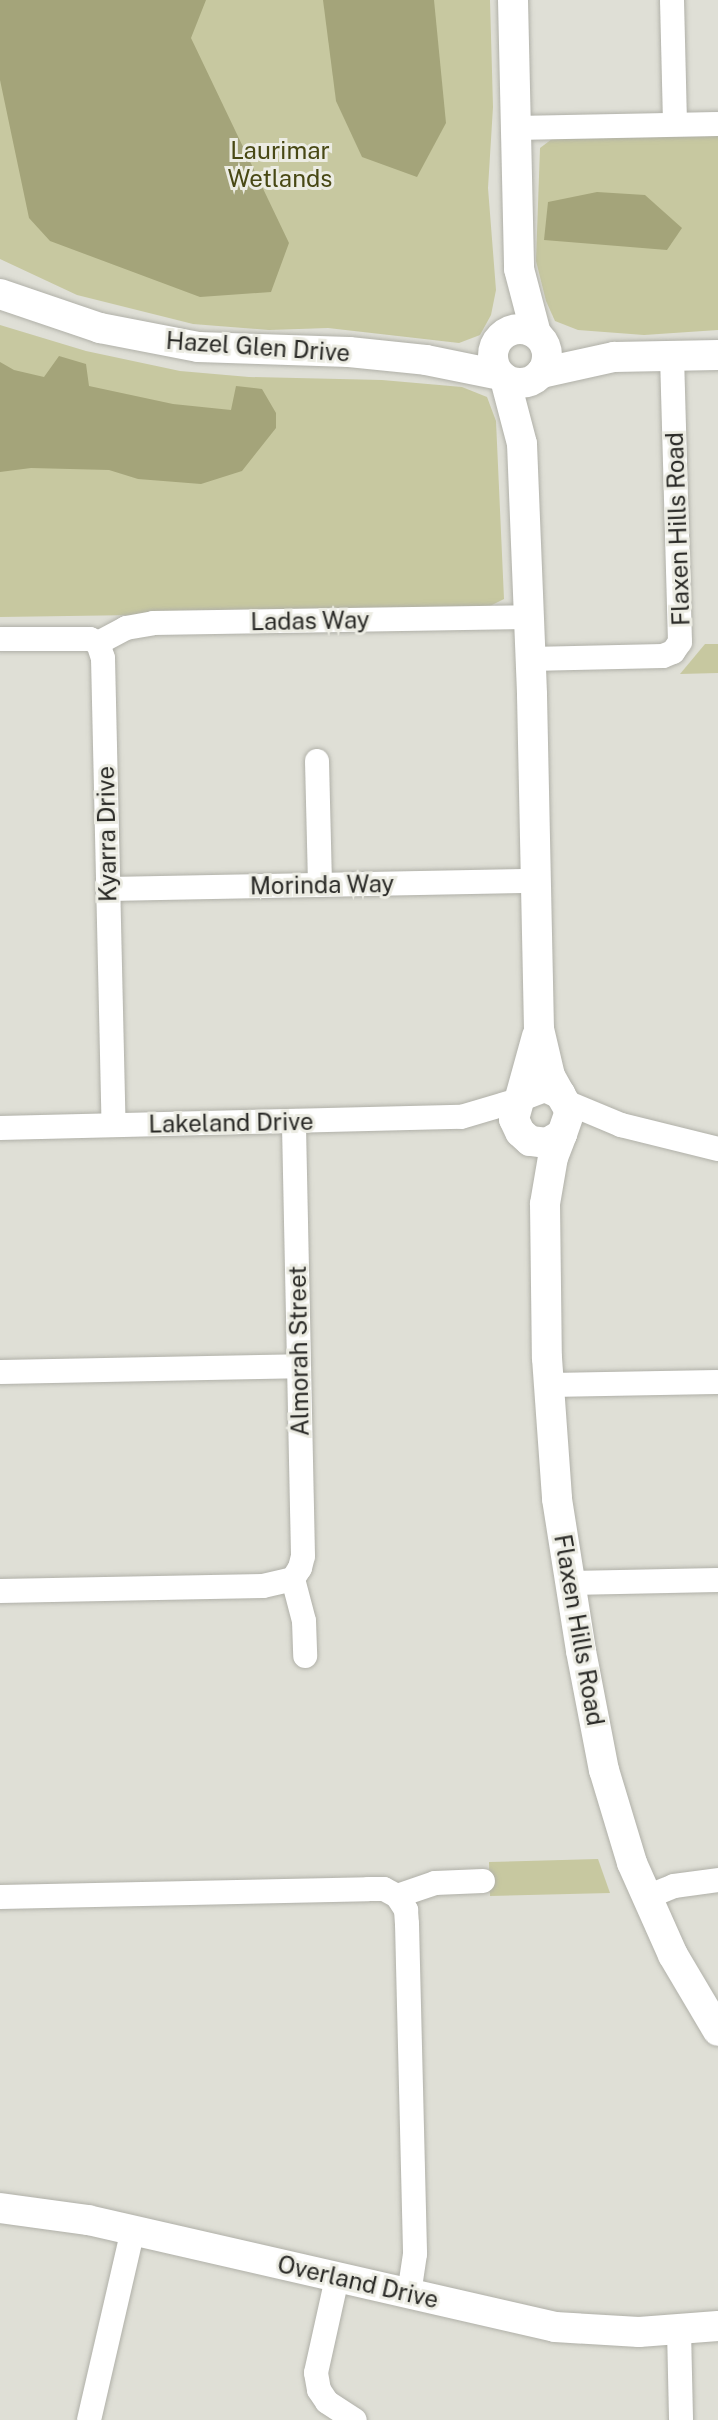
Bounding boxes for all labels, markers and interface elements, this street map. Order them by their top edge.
park label: Laurimar Wetlands [228,137,332,193]
street label: Hazel Glen Drive [165,326,351,368]
street label: Flaxen Hills Road [660,432,696,626]
street label: Ladas Way [250,606,370,636]
street label: Kyarra Drive [91,766,123,902]
street label: Morinda Way [249,869,395,901]
street label: Lakeland Drive [148,1107,314,1139]
street label: Almorah Street [283,1266,315,1436]
street label: Flaxen Hills Road [548,1532,610,1728]
street label: Overland Drive [275,2249,441,2315]

